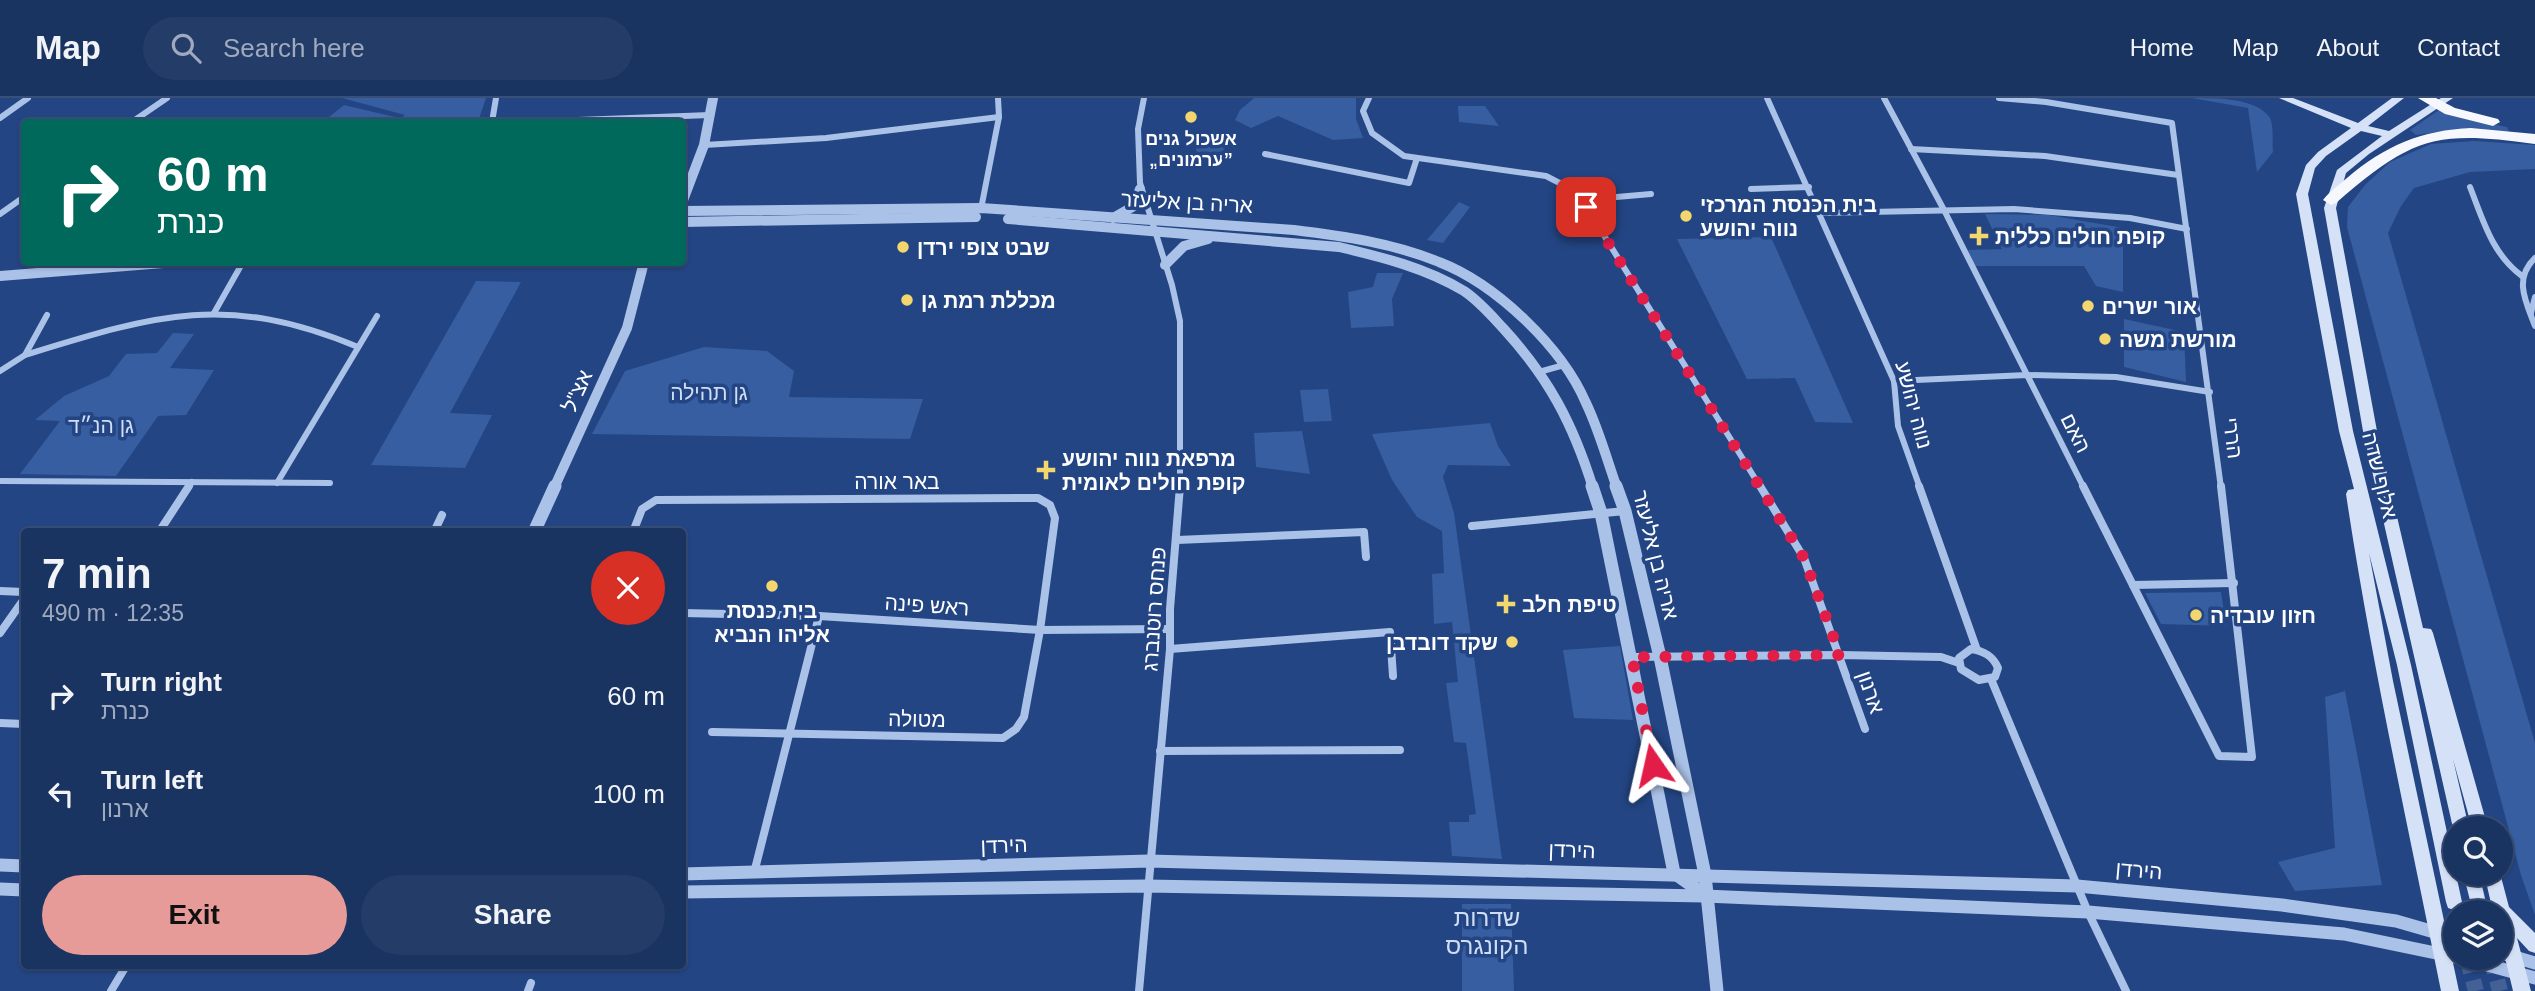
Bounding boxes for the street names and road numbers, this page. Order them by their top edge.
street label: אריה בן אליעזר [1120,187,1254,217]
street label: נווה יהושע [1891,359,1937,451]
street label: אצ"ל [557,367,597,415]
street label: האם [2057,410,2095,456]
street label: הררי [2219,416,2247,460]
street label: אלוף שדה [2358,430,2402,520]
street label: באר אורה [854,470,940,493]
street label: אריה בן אליעזר [1629,488,1683,622]
street label: פנחס רוטנברג [1138,546,1170,672]
street label: ראש פינה [884,591,970,619]
street label: ארנון [1853,668,1889,716]
street label: מטולה [888,707,946,731]
street label: הירדן [980,833,1028,857]
street label: הירדן [1548,838,1596,862]
street label: הירדן [2115,856,2163,884]

